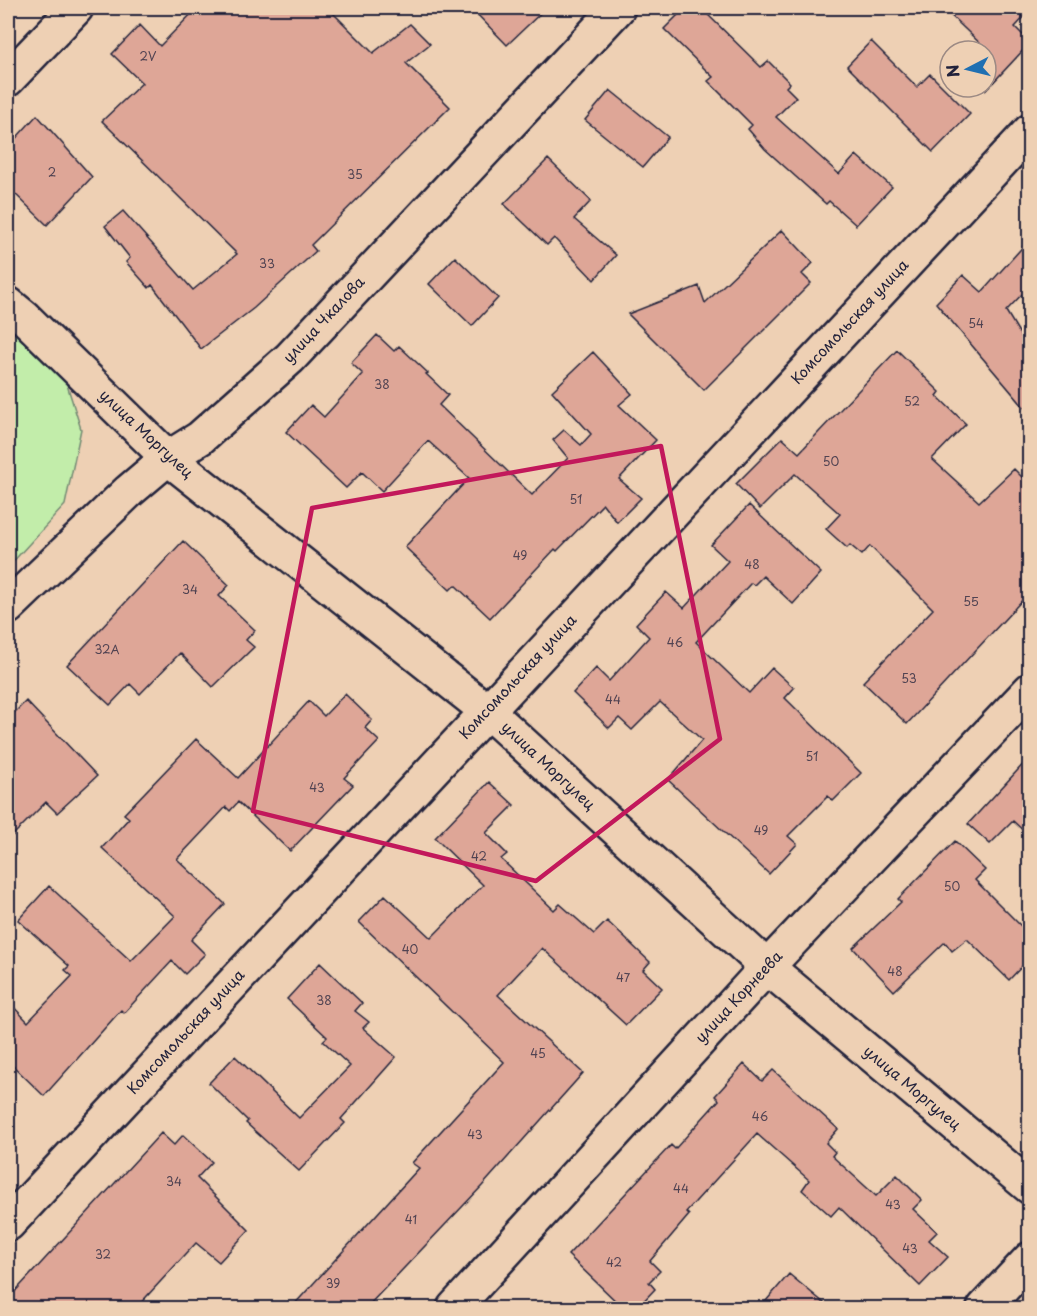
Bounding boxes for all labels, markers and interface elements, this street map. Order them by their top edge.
north arrow [938,39,998,99]
house number: 2V [140,47,157,65]
text: N [939,63,965,79]
house number: 2 [48,163,56,181]
house number: 35 [347,165,363,183]
street label: Комсомольская улица [785,253,913,389]
house number: 33 [259,254,275,272]
street label: улица Чкалова [277,270,370,368]
house number: 54 [968,314,984,332]
house number: 38 [374,375,390,393]
street label: улица Моргулец [95,383,200,483]
house number: 52 [904,392,920,410]
house number: 50 [823,452,839,470]
house number: 51 [570,490,582,508]
house number: 49 [513,546,527,564]
house number: 48 [744,555,760,573]
house number: 34 [182,580,198,598]
house number: 55 [963,592,979,610]
street label: Комсомольская улица [453,608,581,744]
house number: 46 [667,633,683,651]
house number: 32A [94,640,120,658]
house number: 53 [901,669,917,687]
house number: 44 [605,690,621,708]
street label: улица Моргулец [497,715,602,815]
house number: 51 [806,747,818,765]
house number: 43 [309,778,325,796]
house number: 49 [754,821,768,839]
house number: 42 [471,847,487,865]
house number: 50 [944,877,960,895]
house number: 40 [402,940,419,958]
street label: улица Корнеева [689,944,787,1047]
house number: 48 [887,962,903,980]
street label: Комсомольская улица [121,963,249,1099]
house number: 47 [616,968,631,986]
house number: 38 [316,991,332,1009]
street label: улица Моргулец [859,1039,967,1135]
house number: 45 [530,1044,546,1062]
house number: 46 [752,1107,768,1125]
house number: 43 [467,1125,483,1143]
house number: 34 [166,1172,182,1190]
house number: 44 [673,1179,689,1197]
house number: 43 [885,1195,901,1213]
house number: 41 [405,1210,417,1228]
house number: 43 [902,1239,918,1257]
house number: 32 [95,1245,111,1263]
house number: 42 [606,1253,622,1271]
house number: 39 [326,1274,340,1292]

